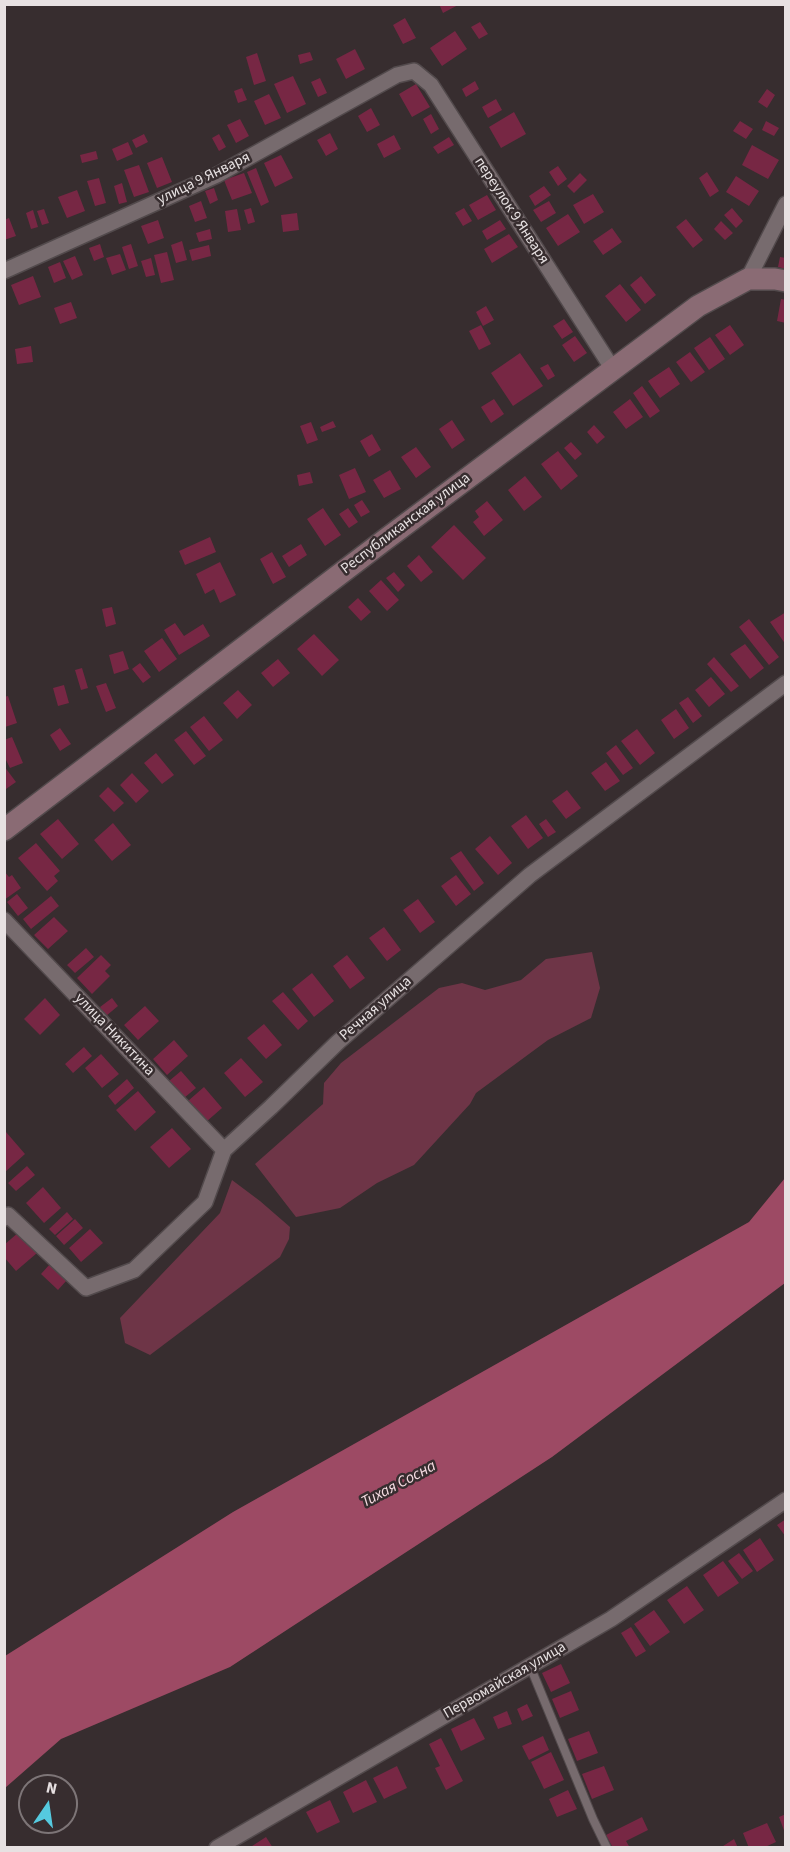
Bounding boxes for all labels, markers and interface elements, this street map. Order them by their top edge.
street label: улица 9 Января [155,149,253,209]
street label: переулок 9 Января [470,154,552,268]
street label: Республиканская улица [338,470,474,578]
street label: Речная улица [336,973,416,1045]
street label: улица Никитина [70,990,158,1080]
water label: Тихая Сосна [358,1457,440,1513]
street label: Первомайская улица [441,1639,569,1723]
north arrow [18,1774,78,1834]
text: N [44,1776,59,1800]

